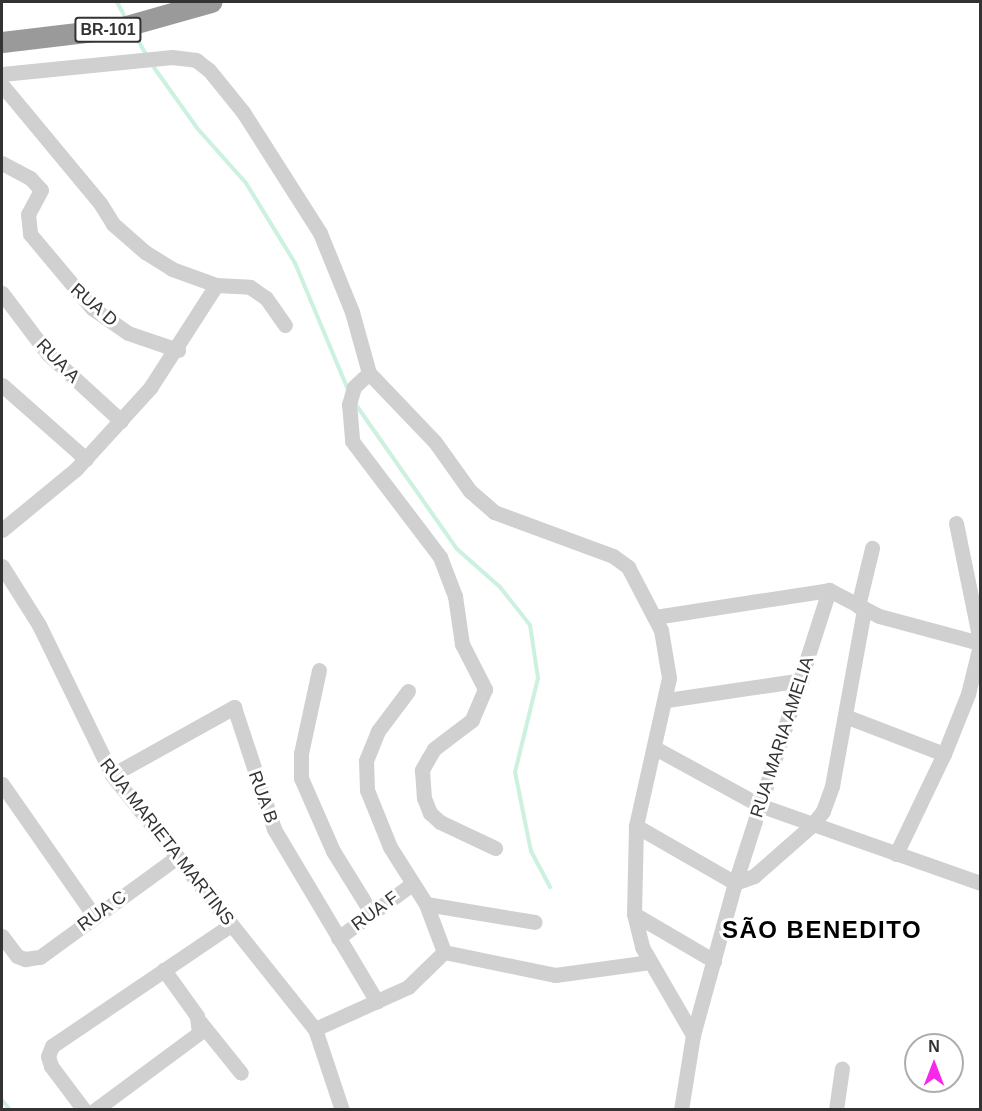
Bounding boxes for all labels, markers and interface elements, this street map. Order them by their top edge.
road number: BR-101 [74,17,142,43]
street label: RUA D [66,278,122,332]
street label: RUA A [31,334,85,388]
street label: RUA MARIA AMELIA [745,652,819,822]
street label: RUA MARIETA MARTINS [95,754,239,930]
street label: RUA B [243,767,283,827]
street label: RUA C [73,886,131,936]
street label: RUA F [347,886,403,936]
district label: SÃO BENEDITO [722,916,922,944]
north arrow [904,1033,964,1093]
text: N [928,1038,940,1055]

